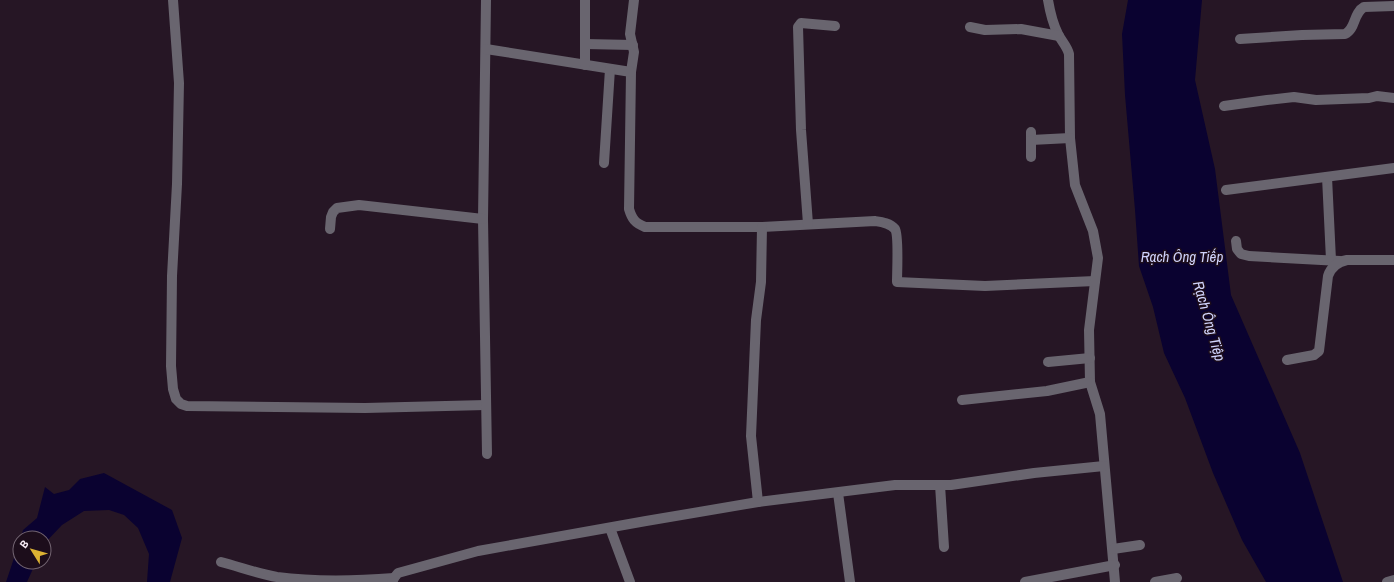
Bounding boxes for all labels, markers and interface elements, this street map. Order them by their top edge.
water label: Rạch Ông Tiếp [1141,246,1223,267]
water label: Rạch Ông Tiệp [1188,278,1231,364]
north arrow [12,530,52,570]
text: B [16,537,32,551]

